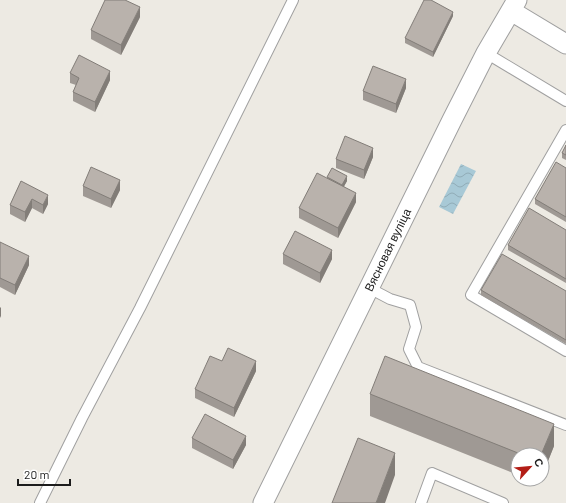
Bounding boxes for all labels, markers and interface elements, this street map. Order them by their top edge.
street label: Вясновая вуліца [361,206,414,294]
north arrow [510,447,550,487]
text: С [532,456,547,469]
scale bar [18,461,70,487]
text: 20 m [24,467,50,481]

